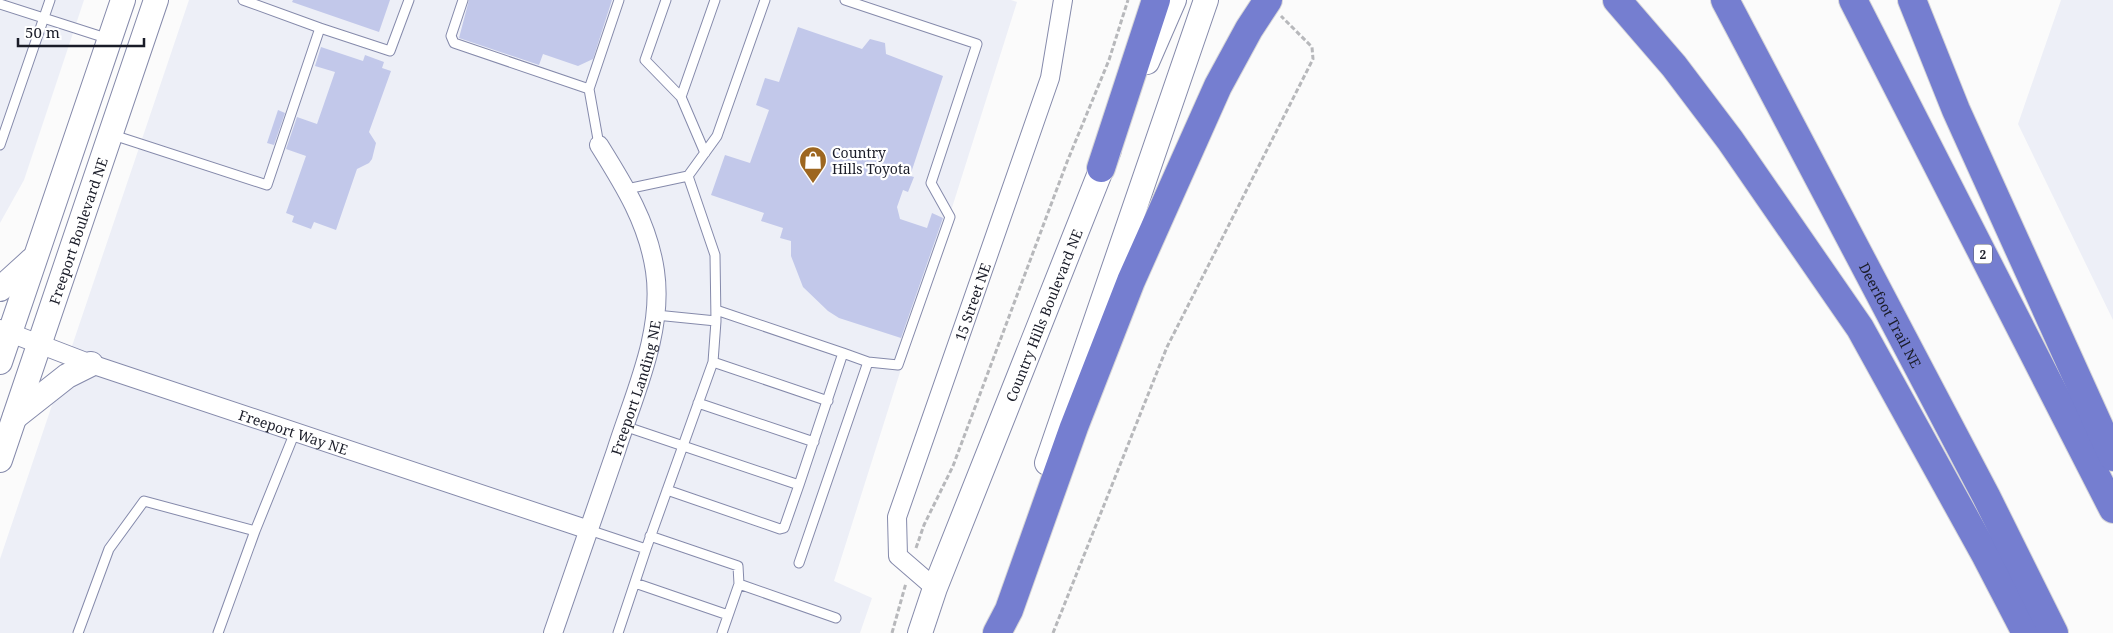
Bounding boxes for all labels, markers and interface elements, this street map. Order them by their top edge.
scale bar [18,15,144,47]
text: 50 m [25,22,60,42]
place label: Country Hills Toyota [832,143,911,178]
shop icon: Country Hills Toyota [798,145,828,184]
street label: Freeport Boulevard NE [44,155,112,307]
street label: Country Hills Boulevard NE [1001,226,1086,404]
road number: 2 [1974,244,1992,264]
street label: Deerfoot Trail NE [1855,259,1926,371]
street label: 15 Street NE [950,260,995,343]
street label: Freeport Landing NE [606,319,664,457]
street label: Freeport Way NE [236,404,351,459]

